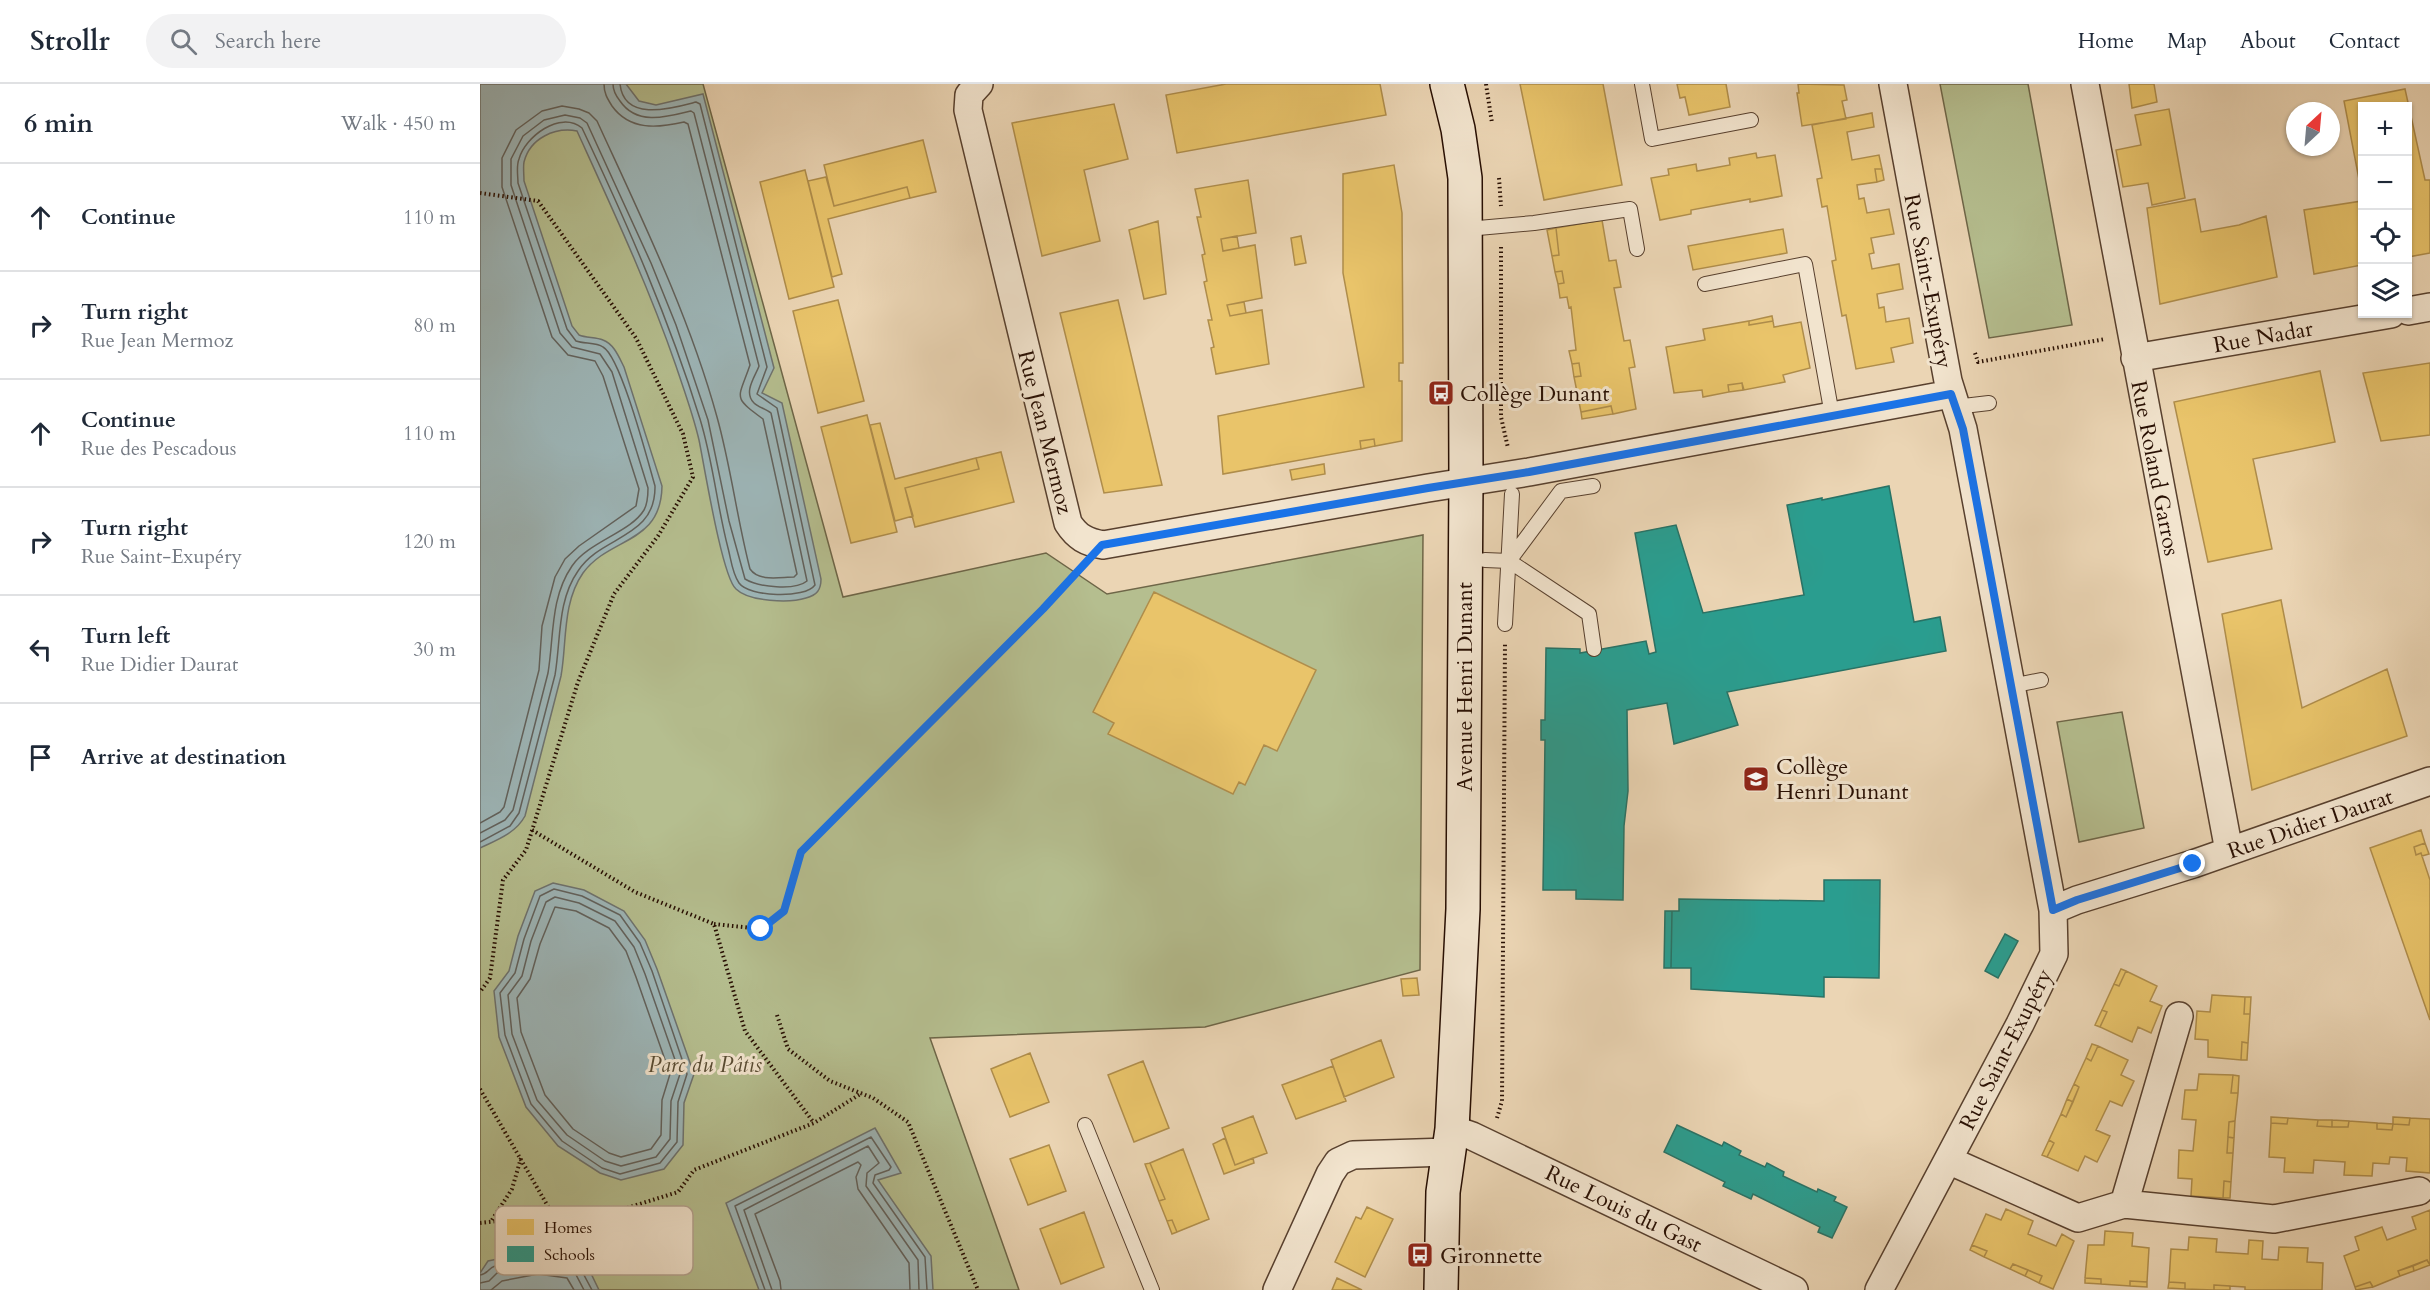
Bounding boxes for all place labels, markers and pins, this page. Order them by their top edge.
bus stop icon: Collège Dunant [1426,378,1456,408]
place label: Collège Dunant [1460,379,1610,409]
place label: Collège Henri Dunant [1776,752,1908,807]
school or university icon: Collège Henri Dunant [1741,764,1771,794]
bus stop icon: Gironnette [1405,1240,1435,1270]
place label: Gironnette [1440,1241,1542,1271]

